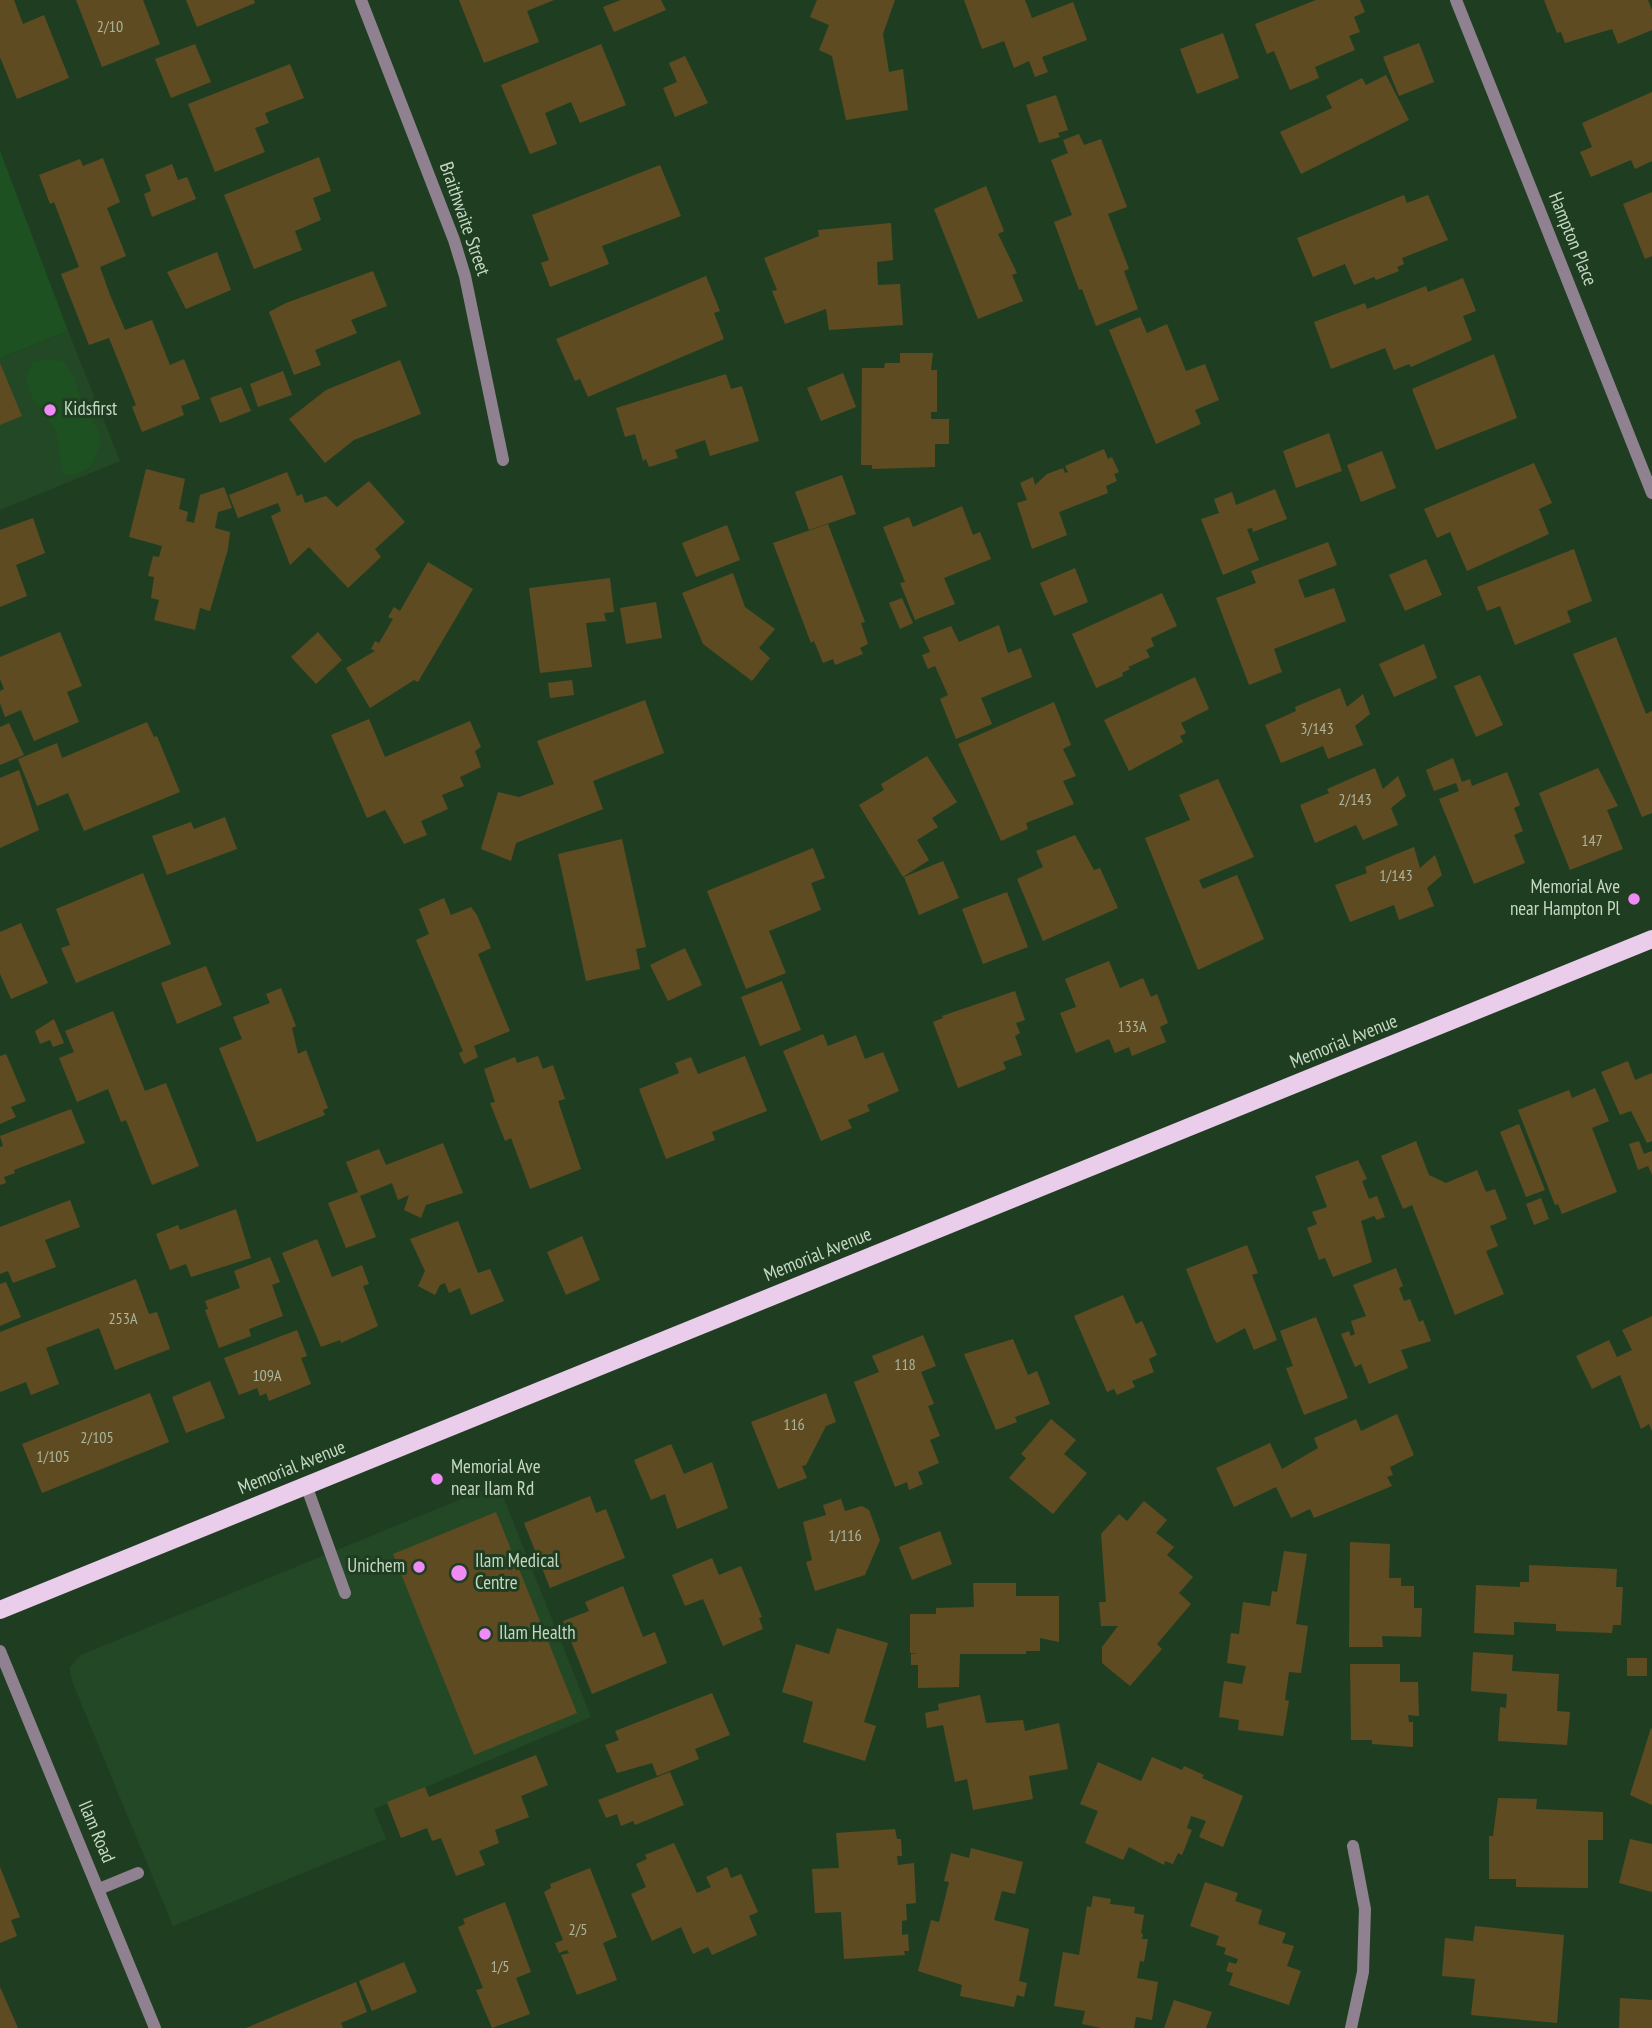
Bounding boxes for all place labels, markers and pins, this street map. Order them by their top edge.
place label: Kidsfirst [64,399,117,421]
marker: Kidsfirst [42,402,58,418]
place label: Memorial Ave near Hampton Pl [1510,877,1620,921]
marker: Memorial Ave near Hampton Pl [1626,891,1642,907]
place label: Memorial Ave near Ilam Rd [451,1457,541,1501]
marker: Memorial Ave near Ilam Rd [429,1471,445,1487]
place label: Ilam Medical Centre [475,1551,559,1595]
place label: Unichem [347,1556,405,1578]
marker: Unichem [411,1559,427,1575]
marker: Ilam Medical Centre [449,1563,469,1583]
place label: Ilam Health [499,1623,575,1645]
marker: Ilam Health [477,1626,493,1642]

